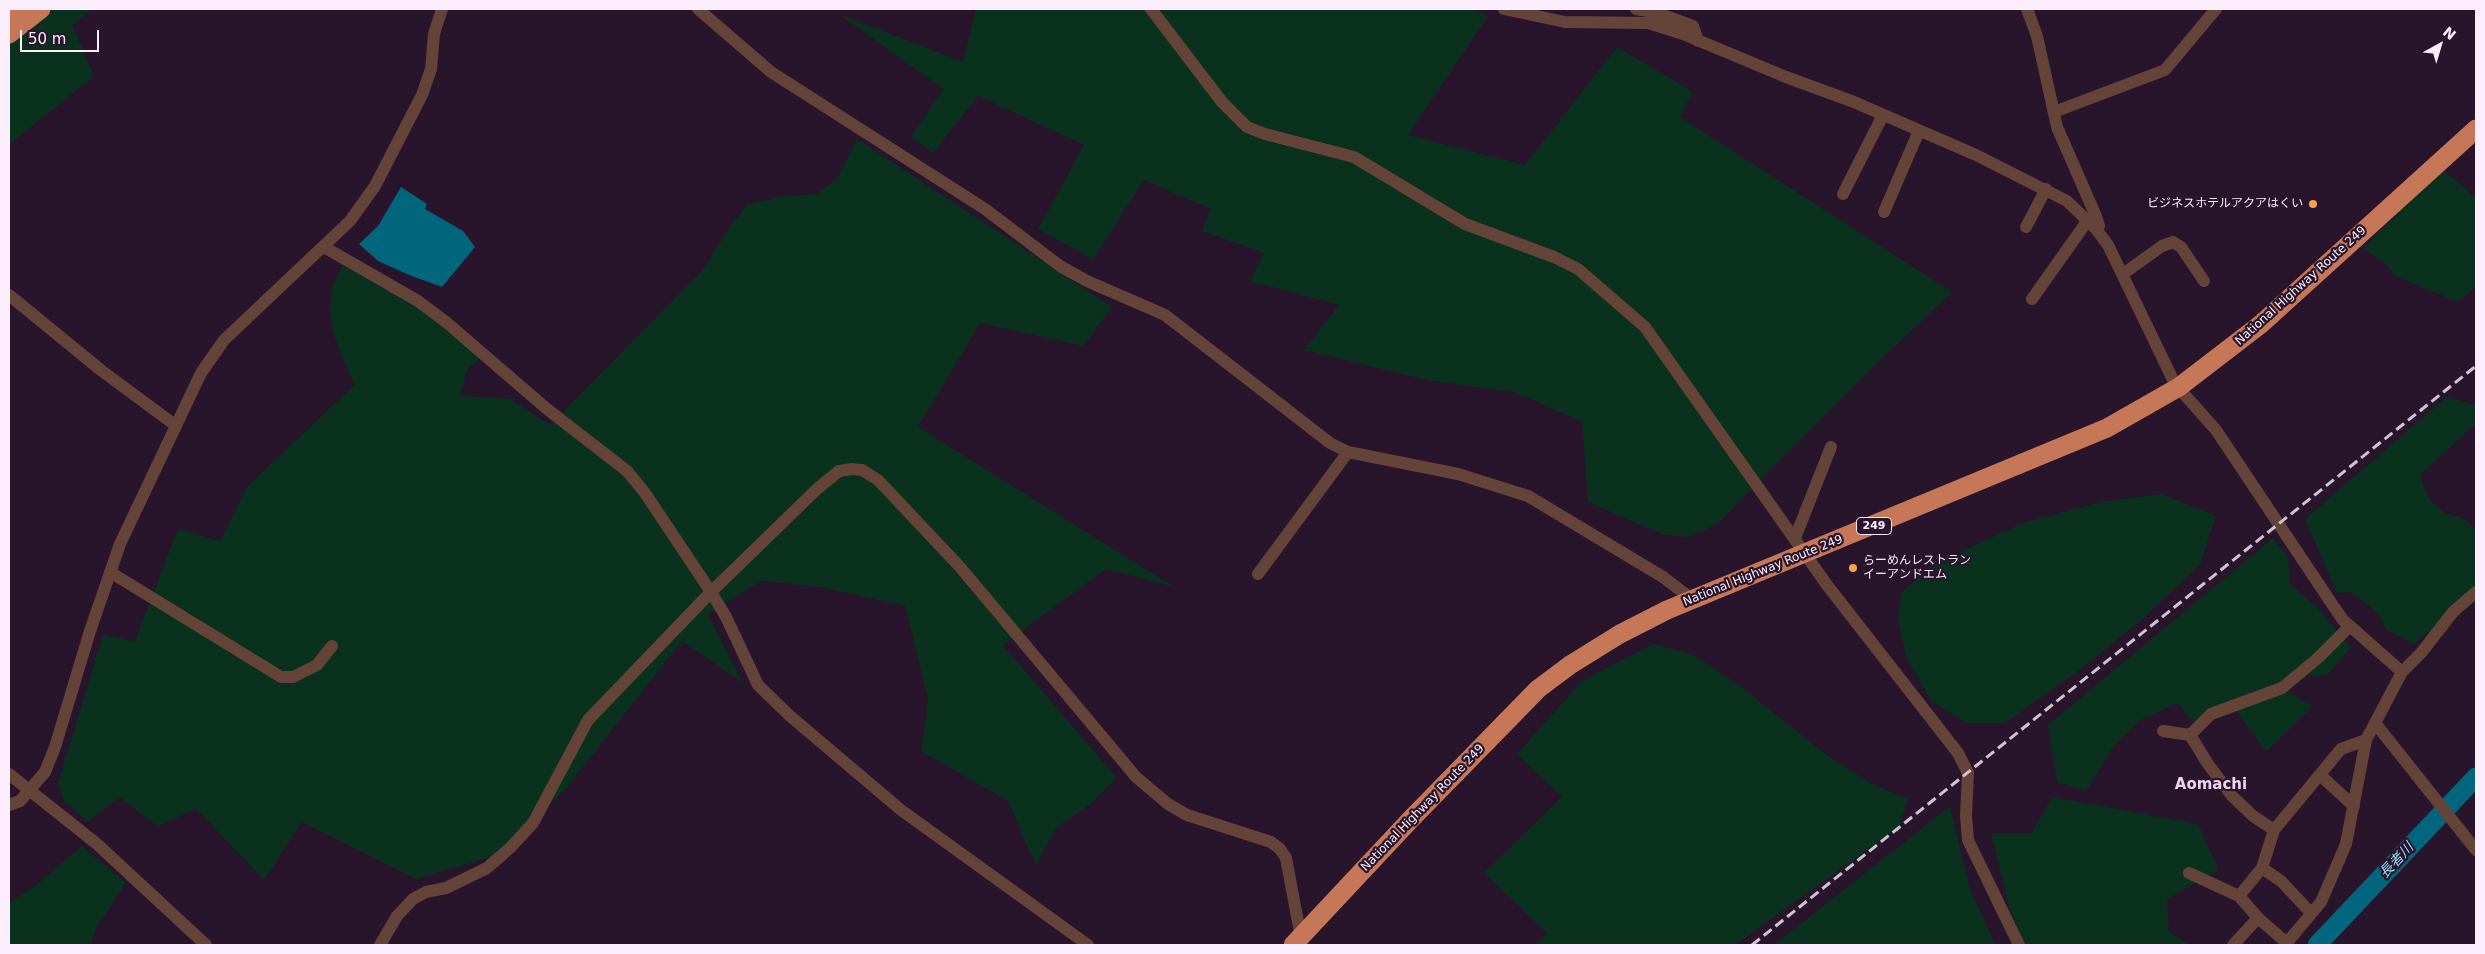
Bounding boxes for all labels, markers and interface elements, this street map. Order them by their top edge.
scale bar [22,20,101,52]
north arrow [2415,20,2465,70]
text: N [2440,23,2459,43]
text: 50 m [28,30,66,48]
place label: ビジネスホテルアクアはくい [2147,197,2303,211]
marker: ビジネスホテルアクアはくい [2307,198,2319,210]
street label: National Highway Route 249 [2233,223,2369,349]
road number: 249 [1856,518,1892,534]
street label: National Highway Route 249 [1681,532,1845,610]
place label: らーめんレストラン イーアンドエム [1863,554,1971,582]
marker: らーめんレストラン イーアンドエム [1847,562,1859,574]
street label: National Highway Route 249 [1358,741,1488,875]
district label: Aomachi [2175,776,2247,794]
water label: 長者川 [2377,840,2417,882]

